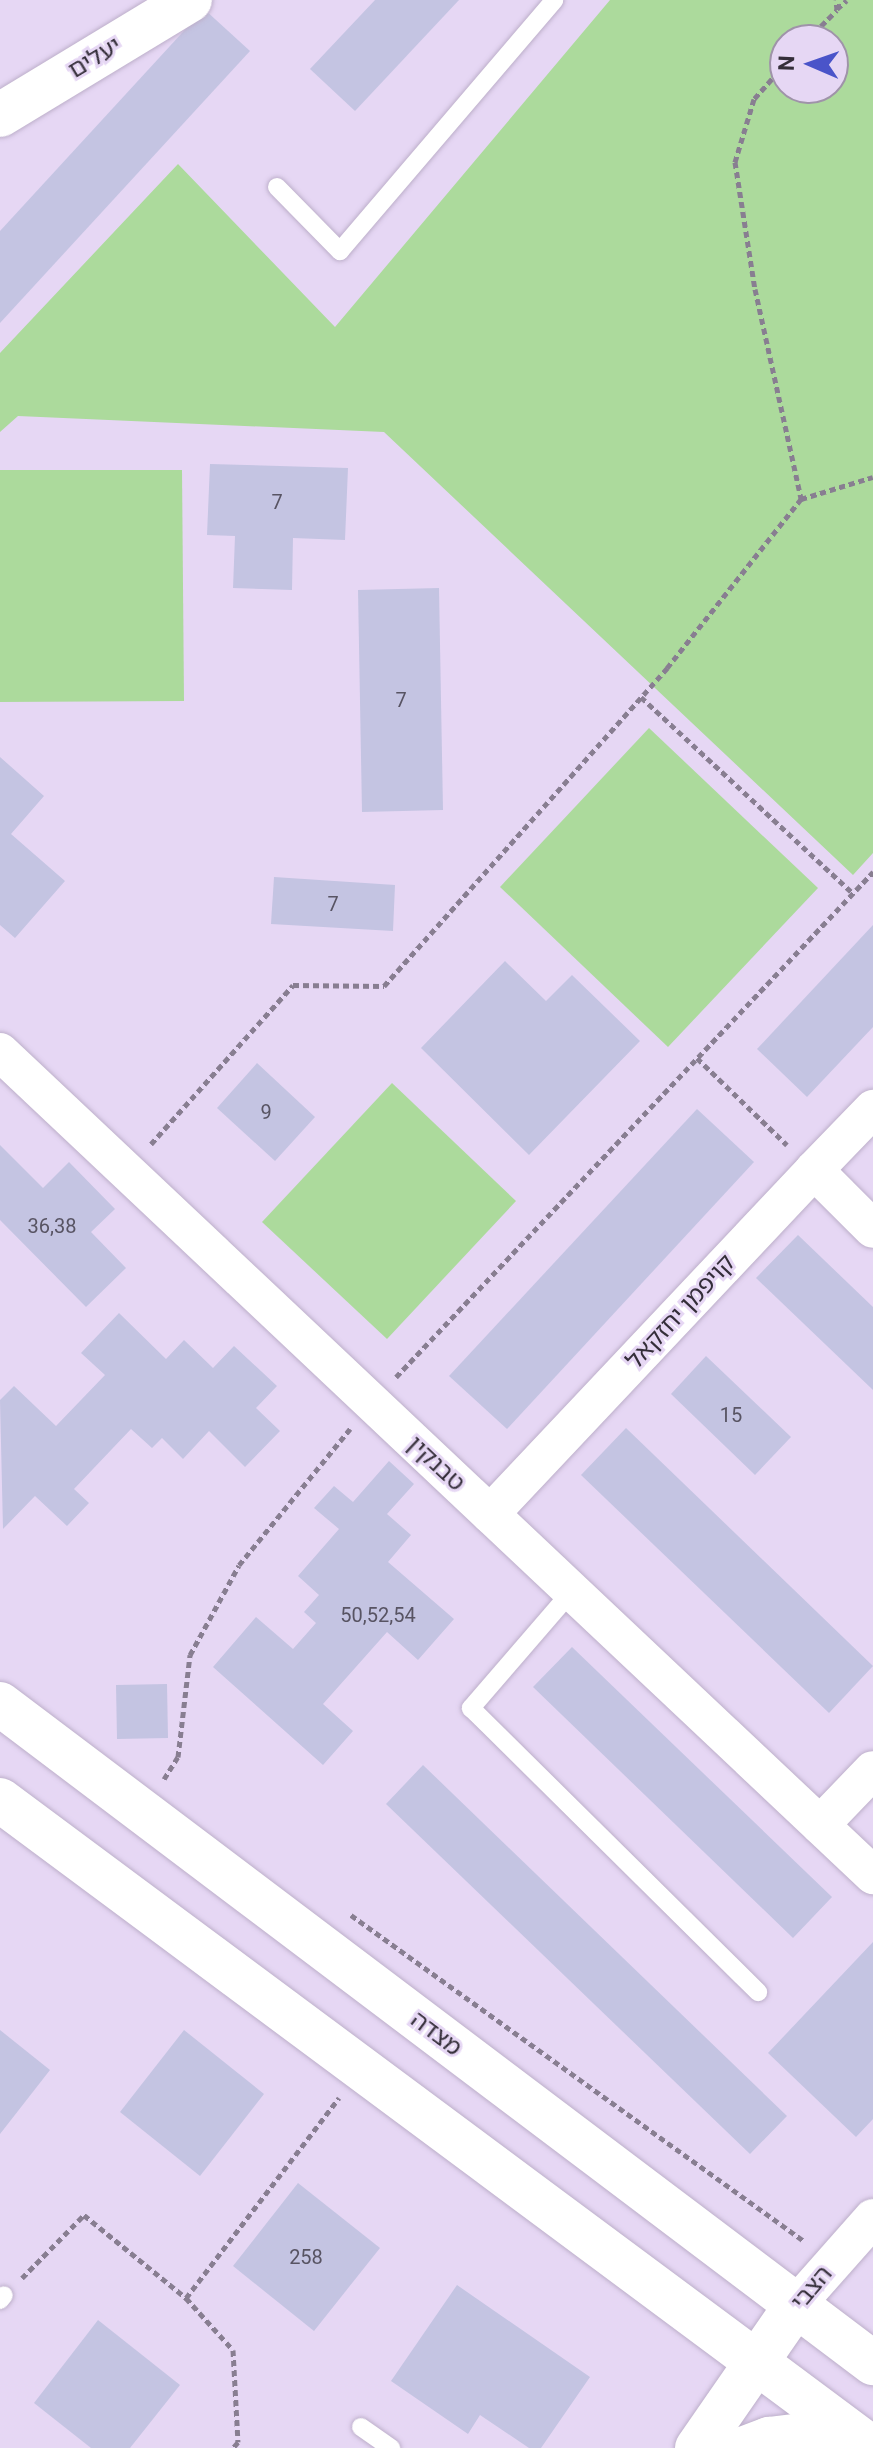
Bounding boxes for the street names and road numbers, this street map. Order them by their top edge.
street label: יעלים [63,31,127,85]
street label: קויפמן יחזקאל [621,1249,741,1375]
street label: טבנקין [401,1430,471,1498]
street label: מצדה [405,2006,467,2062]
street label: הצבי [785,2260,839,2316]

